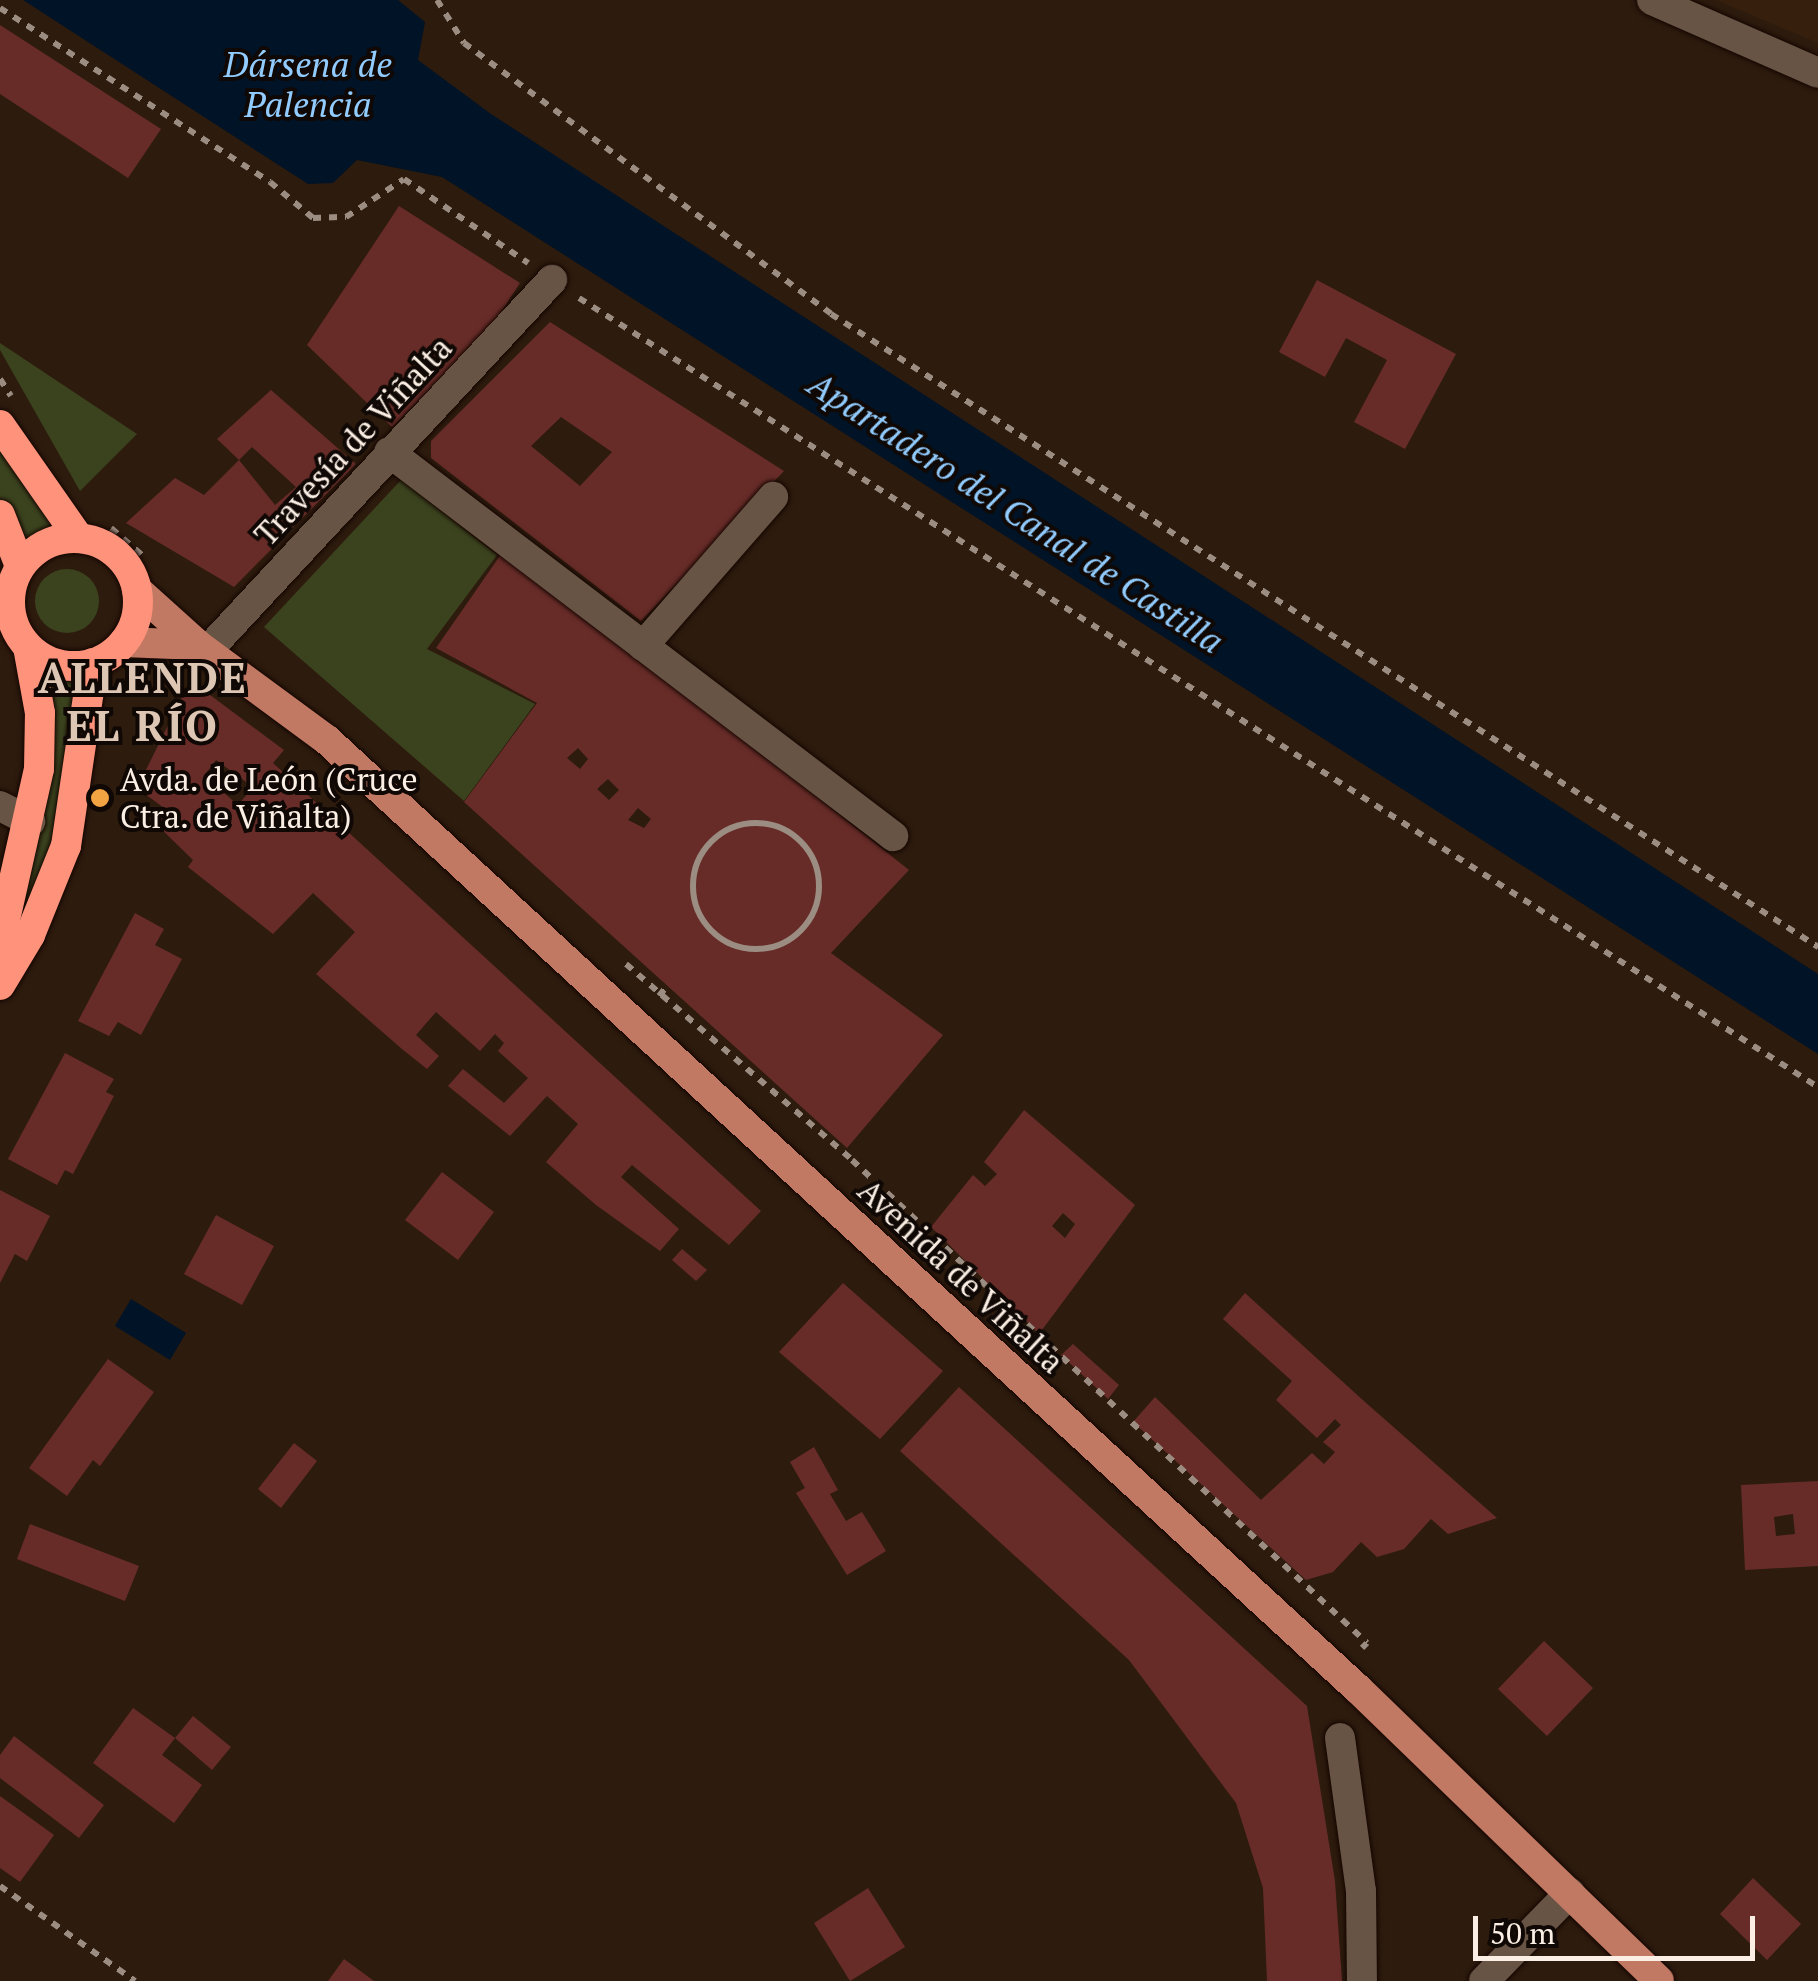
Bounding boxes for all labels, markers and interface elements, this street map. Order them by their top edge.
water label: Dársena de Palencia [224,43,392,125]
street label: Travesía de Viñalta [246,328,460,554]
water label: Apartadero del Canal de Castilla [801,362,1231,662]
district label: ALLENDE EL RÍO [38,652,248,750]
place label: Avda. de León (Cruce Ctra. de Viñalta) [120,761,419,836]
marker: Avda. de León (Cruce Ctra. de Viñalta) [89,787,111,809]
street label: Avenida de Viñalta [850,1171,1072,1381]
scale bar [1478,1896,1760,1958]
text: 50 m [1490,1913,1555,1953]

